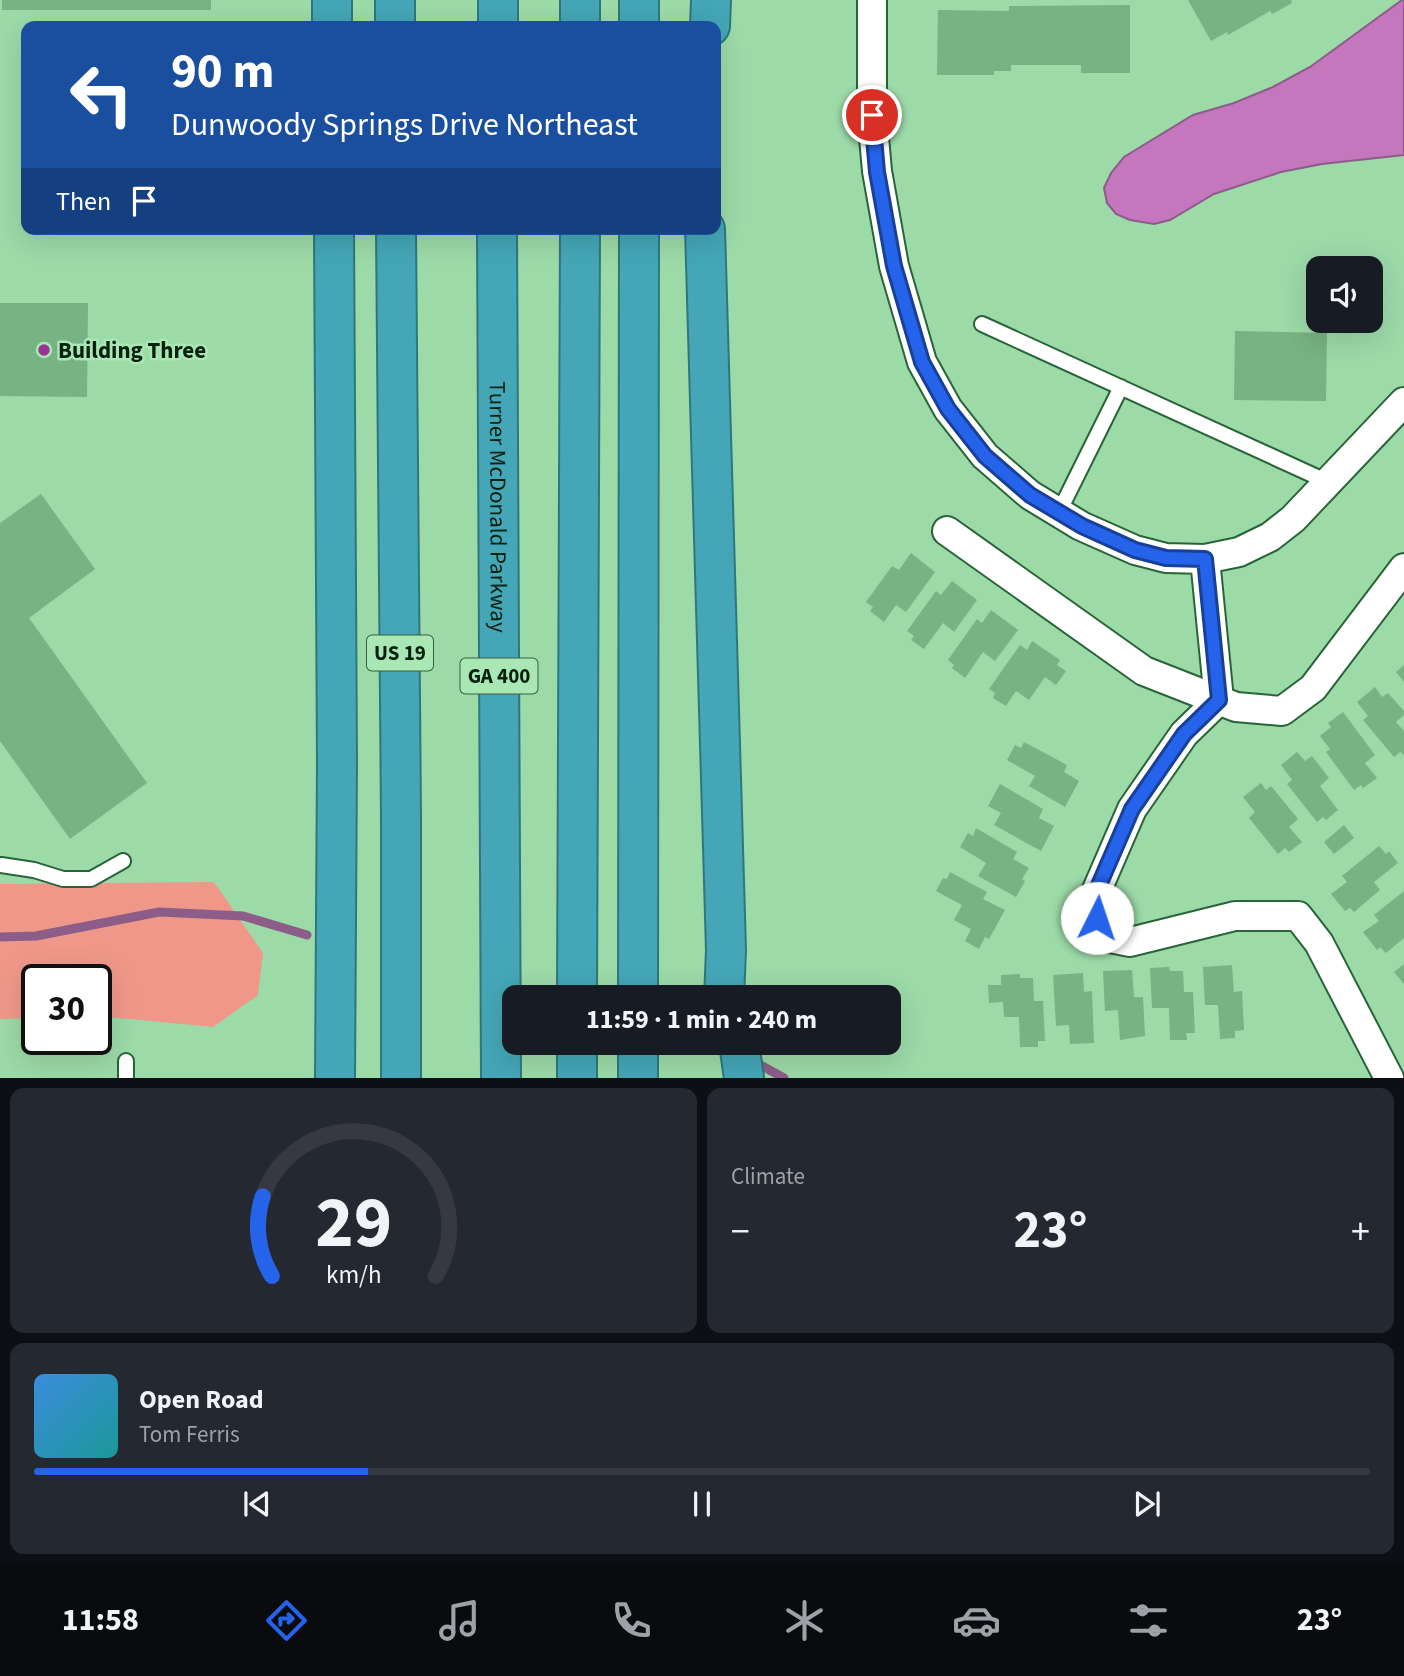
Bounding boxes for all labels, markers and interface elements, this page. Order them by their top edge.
text: 90 m [171,37,275,107]
icon: left [56,49,147,140]
pin [842,85,902,145]
icon: arrive [853,96,891,134]
text: Dunwoody Springs Drive Northeast [171,102,638,148]
icon: arrive [125,182,163,220]
text: Then [56,183,111,220]
map controls [1306,256,1383,333]
button: sound [1306,256,1383,333]
place label: Building Three [58,334,206,367]
marker: Building Three [36,342,52,358]
street label: Turner McDonald Parkway [481,381,515,633]
road number: US 19 [367,636,433,670]
road number: GA 400 [461,658,538,694]
position arrow [1060,881,1134,955]
speed limit sign: 30 [21,964,112,1055]
text: 11:59 · 1 min · 240 m [586,1001,817,1038]
text: Climate [731,1160,805,1193]
text: 29 [315,1172,392,1276]
text: 23° [1014,1194,1087,1268]
text: − [731,1205,750,1259]
text: + [1351,1205,1370,1259]
text: km/h [326,1257,381,1293]
text: Open Road [139,1381,264,1418]
text: Tom Ferris [139,1418,240,1451]
icon: previous [238,1485,276,1523]
icon: pause [683,1485,721,1523]
icon: next [1128,1485,1166,1523]
icon: directions [262,1596,311,1645]
icon: music [435,1596,484,1645]
icon: phone [607,1596,656,1645]
icon: climate [780,1596,829,1645]
icon: car [952,1596,1001,1645]
icon: filters [1124,1596,1173,1645]
text: 11:58 [62,1597,139,1643]
text: 23° [1297,1597,1342,1643]

